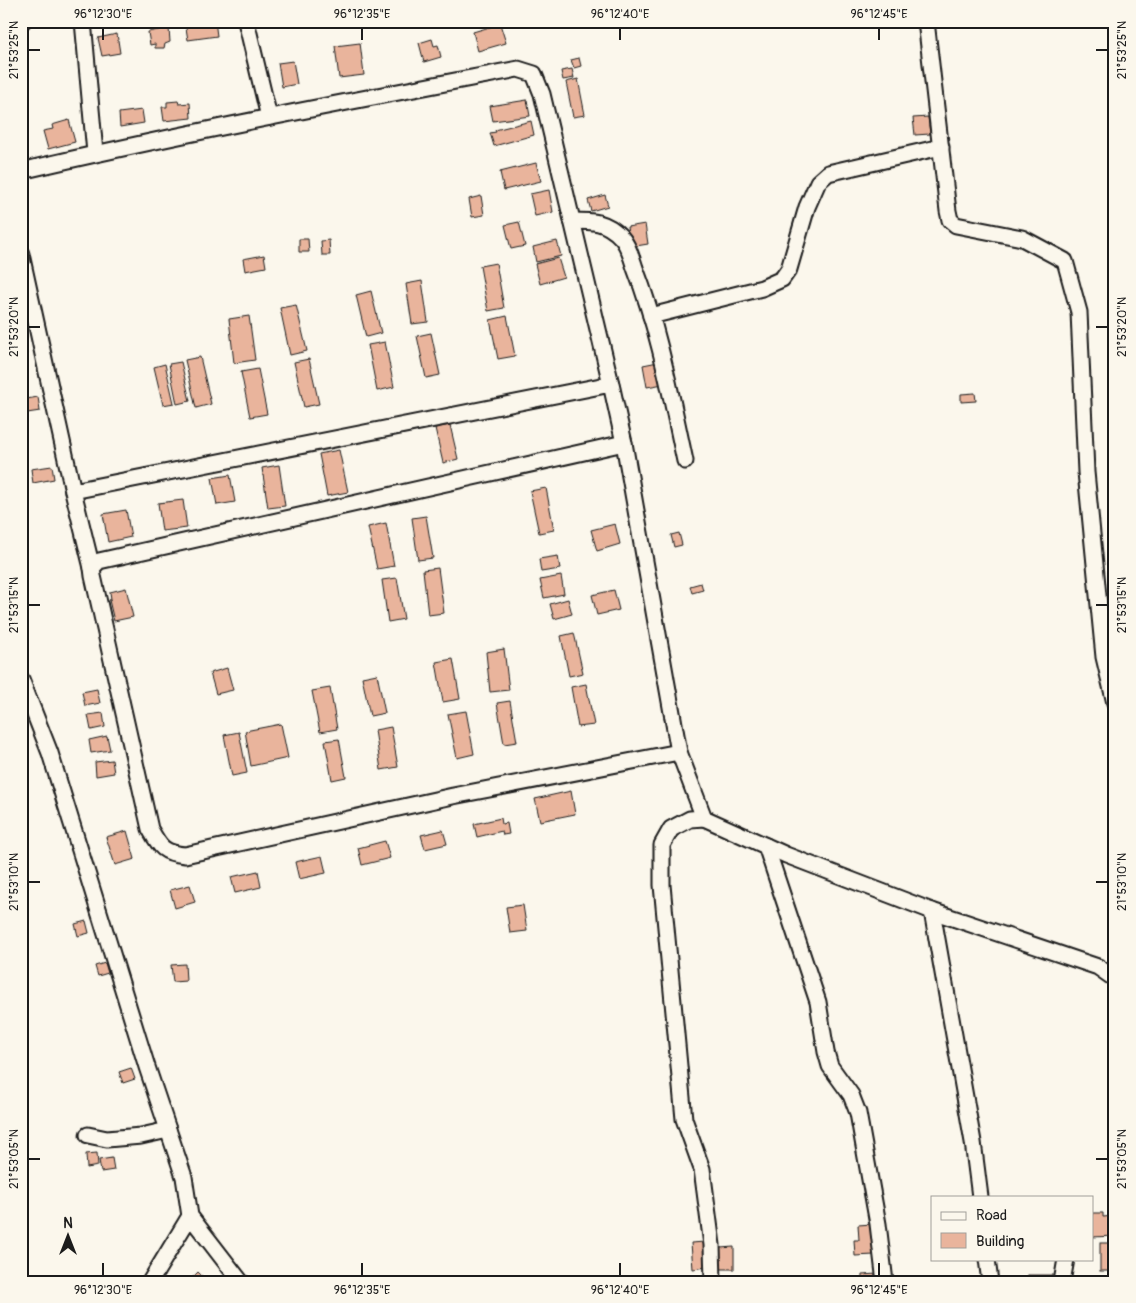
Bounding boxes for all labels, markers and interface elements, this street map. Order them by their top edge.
text: 96°12'30"E [74,7,132,22]
text: 96°12'35"E [334,7,390,22]
text: 96°12'40"E [591,7,649,22]
text: 96°12'45"E [851,7,907,22]
text: 21°53'25"N [7,21,22,79]
text: 21°53'25"N [1115,21,1130,79]
text: 21°53'20"N [7,297,22,357]
text: 21°53'20"N [1115,297,1130,357]
text: 21°53'15"N [7,577,22,633]
text: 21°53'15"N [1115,577,1130,633]
text: 21°53'10"N [7,853,22,911]
text: 21°53'10"N [1115,853,1130,911]
text: 21°53'05"N [7,1129,22,1189]
text: 21°53'05"N [1115,1129,1130,1189]
legend [931,1196,1094,1260]
text: Road [976,1206,1007,1225]
north arrow [42,1210,92,1260]
text: N [63,1215,73,1232]
text: Building [976,1232,1024,1251]
text: 96°12'30"E [74,1283,132,1298]
text: 96°12'35"E [334,1283,390,1298]
text: 96°12'40"E [591,1283,649,1298]
text: 96°12'45"E [851,1283,907,1298]

